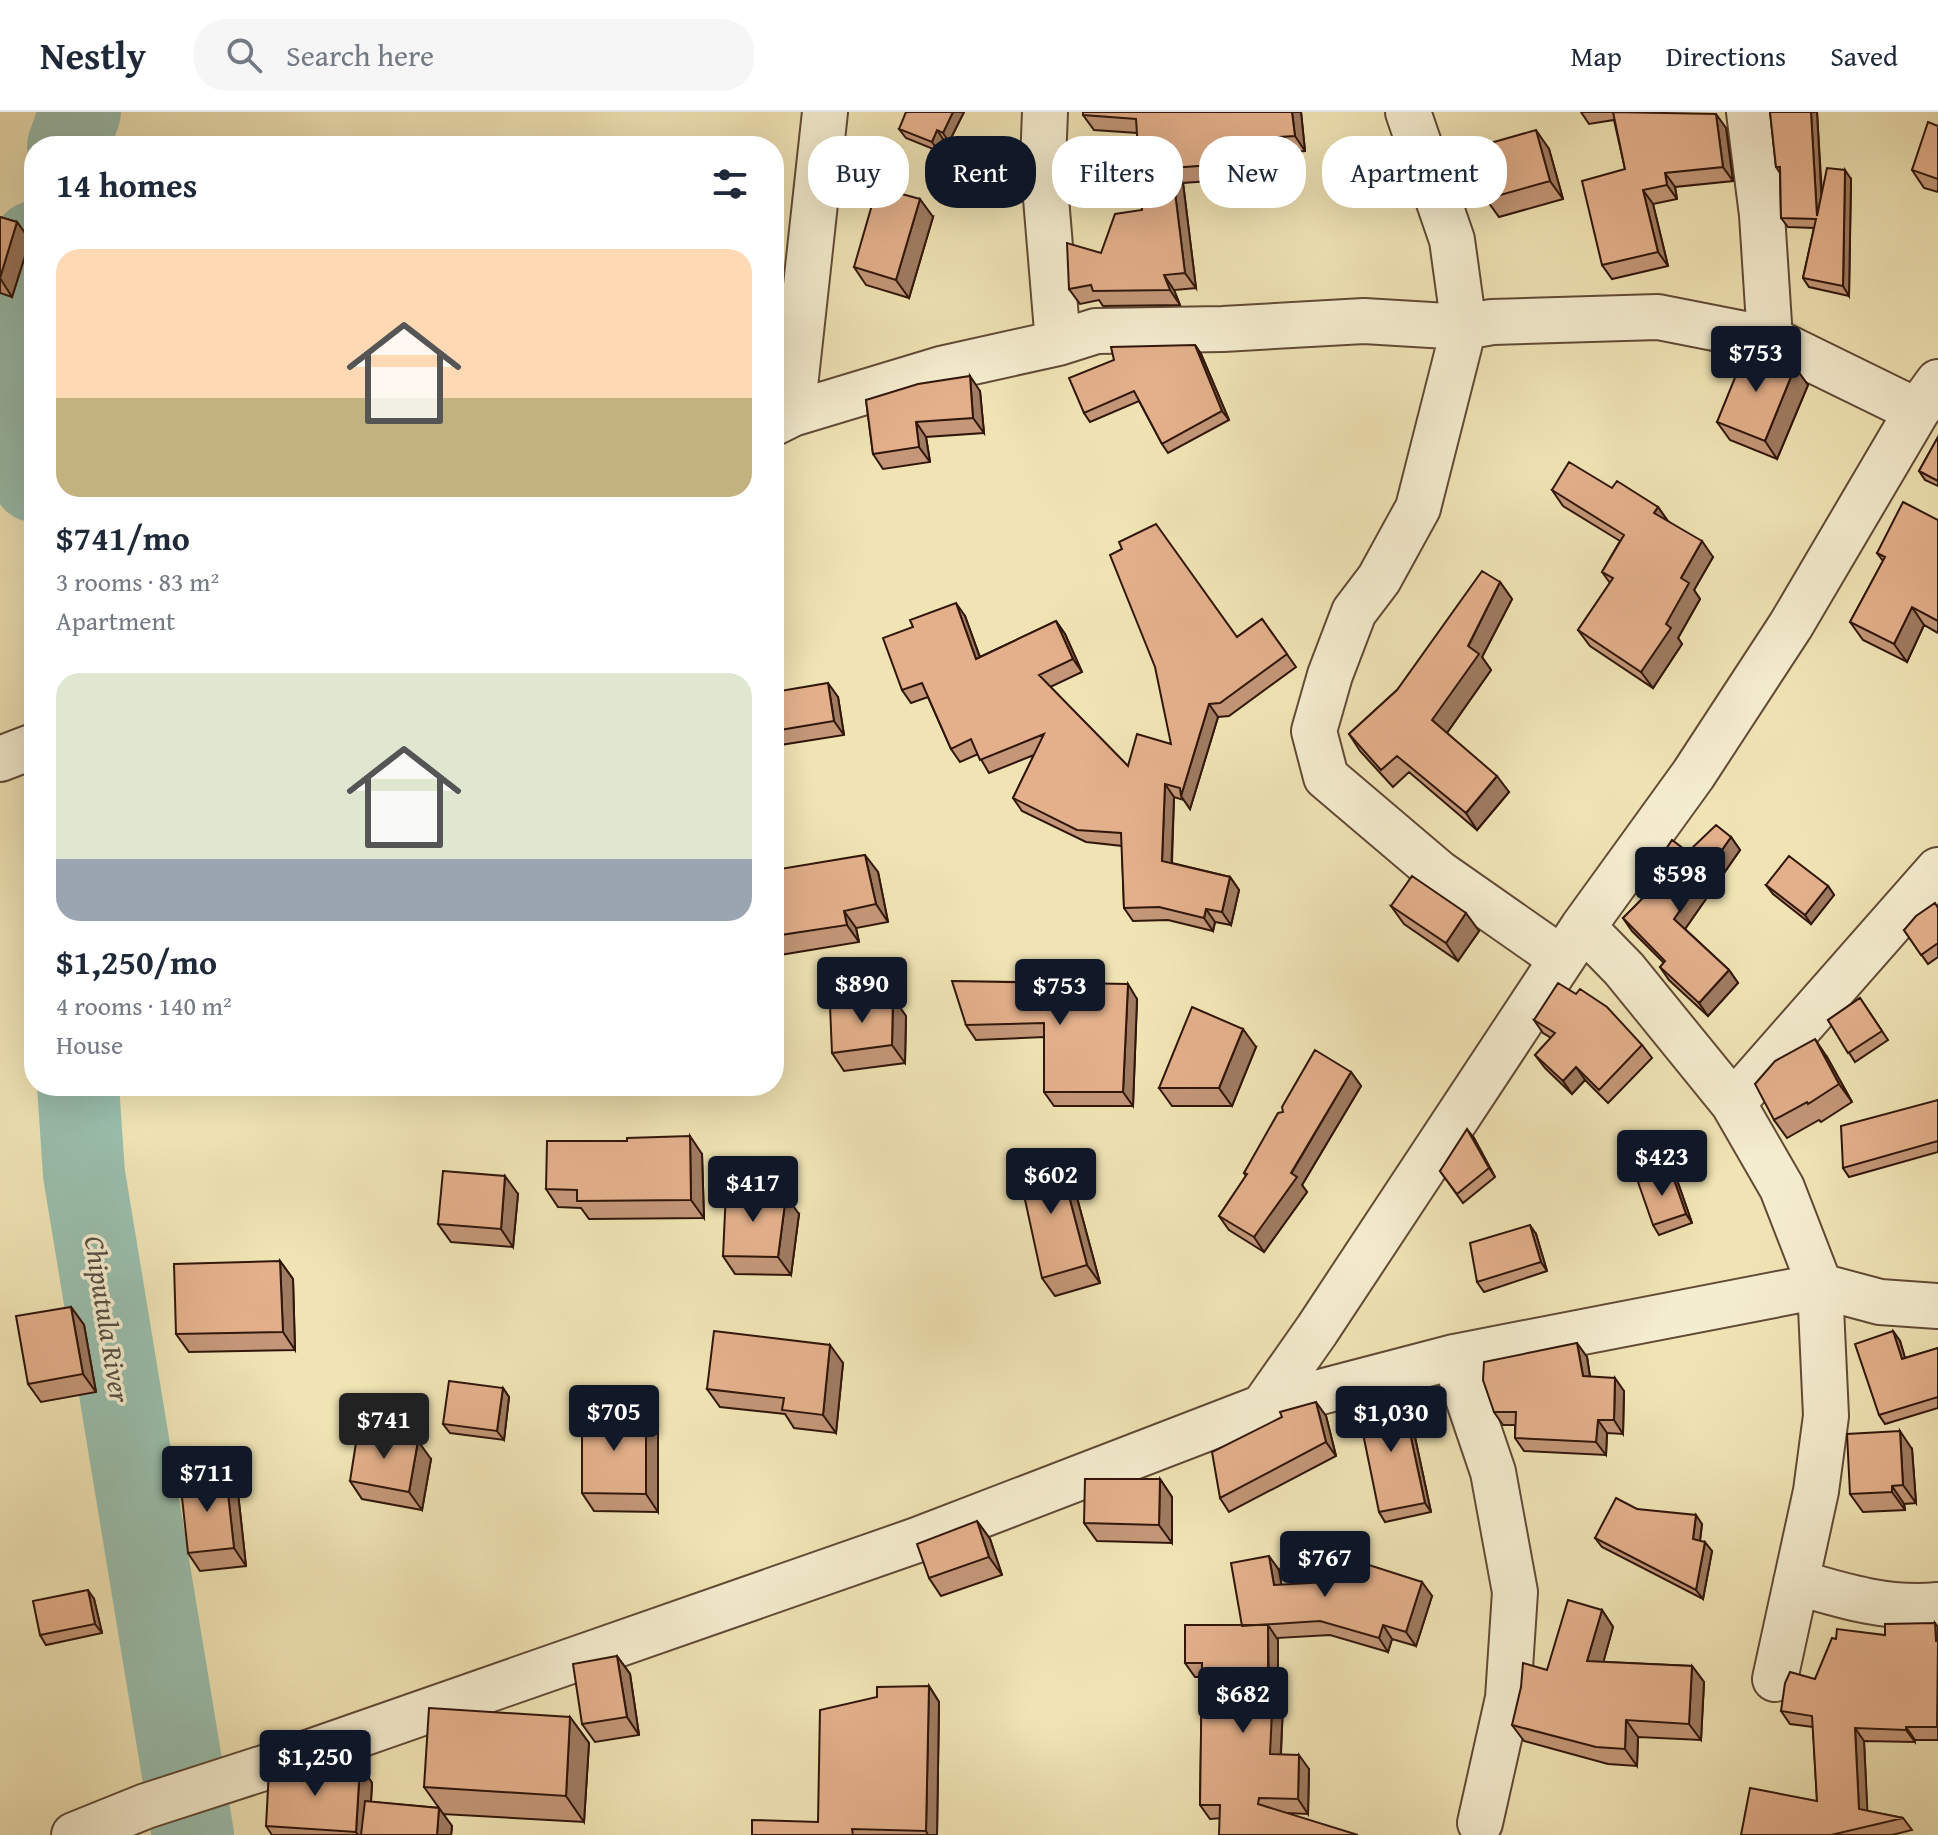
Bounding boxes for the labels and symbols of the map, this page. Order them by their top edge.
pin: $753 [1709,326,1803,394]
pin: $598 [1633,847,1727,915]
pin: $890 [815,957,909,1025]
pin: $753 [1013,959,1107,1027]
pin: $423 [1615,1130,1709,1198]
pin: $602 [1004,1148,1098,1216]
pin: $417 [706,1156,800,1224]
water label: Chiputula River [75,1233,142,1407]
pin: $705 [567,1385,661,1453]
pin: $1,030 [1326,1386,1456,1454]
pin: $741 [337,1393,431,1461]
pin: $711 [160,1446,254,1514]
pin: $767 [1278,1531,1372,1599]
pin: $682 [1196,1667,1290,1735]
pin: $1,250 [250,1730,380,1798]

